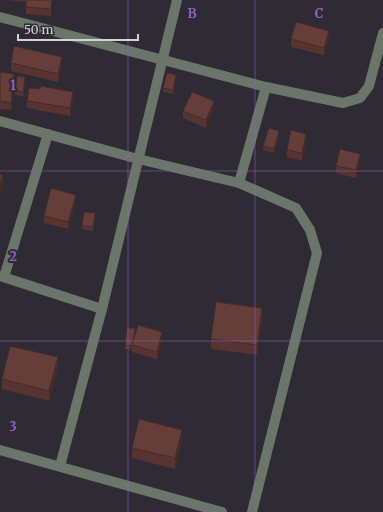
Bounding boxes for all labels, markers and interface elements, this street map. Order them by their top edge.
text: B [187,5,197,22]
text: C [315,5,324,22]
scale bar [18,16,138,42]
text: 50 m [24,22,53,37]
text: 1 [10,77,16,94]
text: 2 [9,248,17,265]
text: 3 [9,418,17,435]

